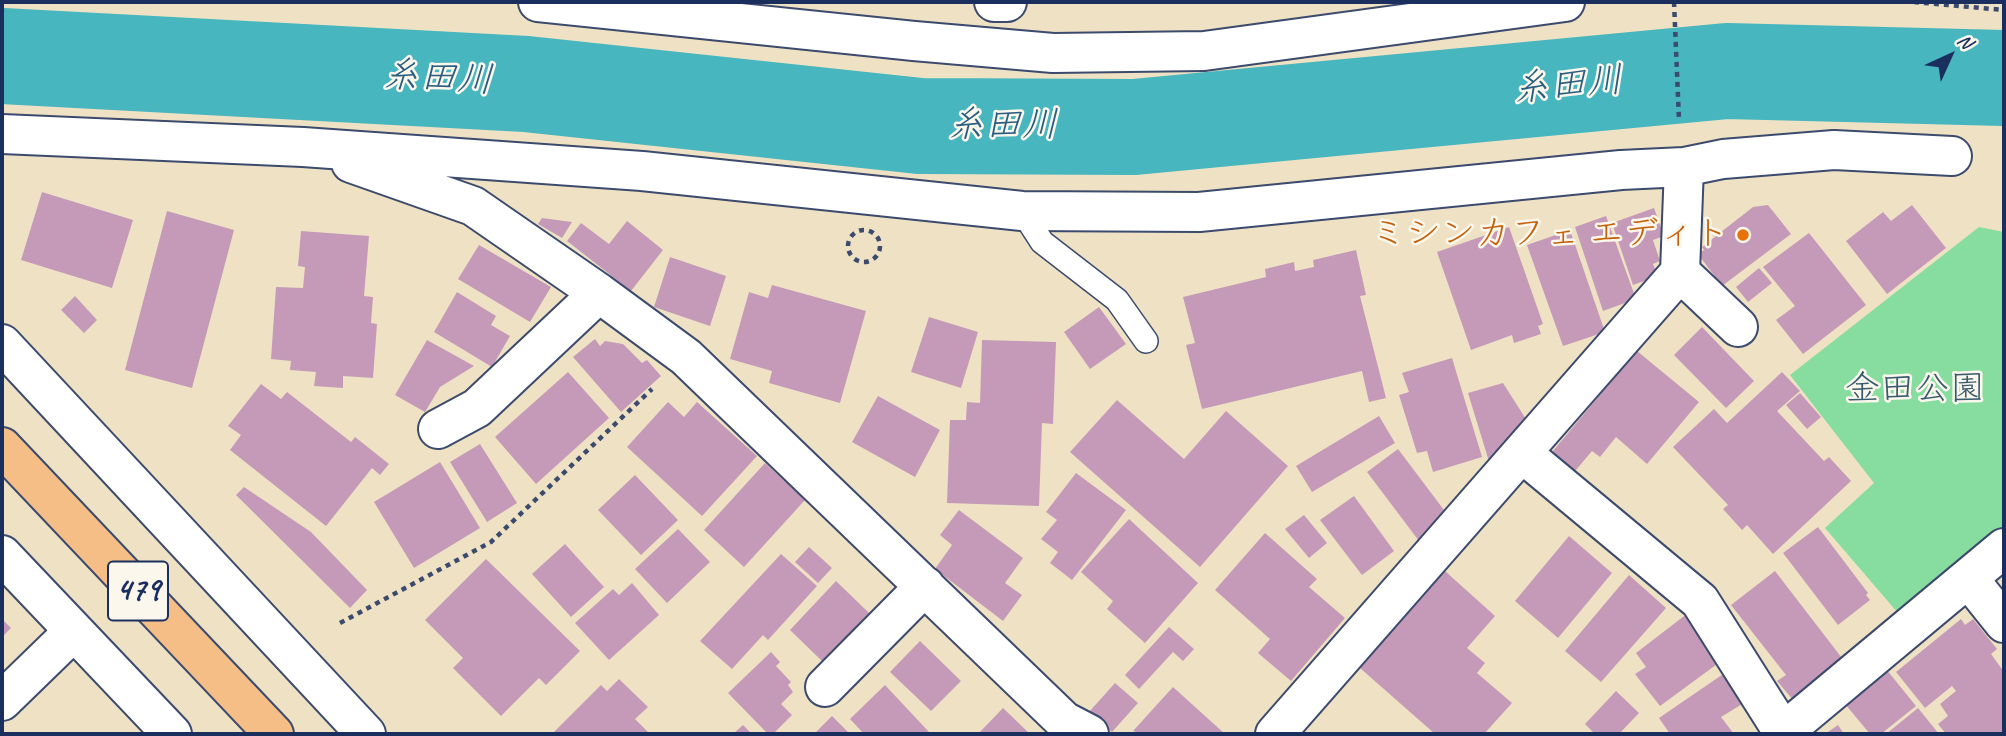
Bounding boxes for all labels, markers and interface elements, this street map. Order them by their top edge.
north arrow [1915,21,1985,91]
text: N [1952,29,1977,54]
water label: 糸田川 [381,54,495,104]
water label: 糸田川 [1511,59,1625,113]
water label: 糸田川 [948,104,1058,148]
place label: ミシンカフェ エディト [1371,214,1729,256]
marker: ミシンカフェ エディト [1735,227,1751,243]
park label: 金田公園 [1845,369,1985,411]
road number: 479 [108,562,168,620]

